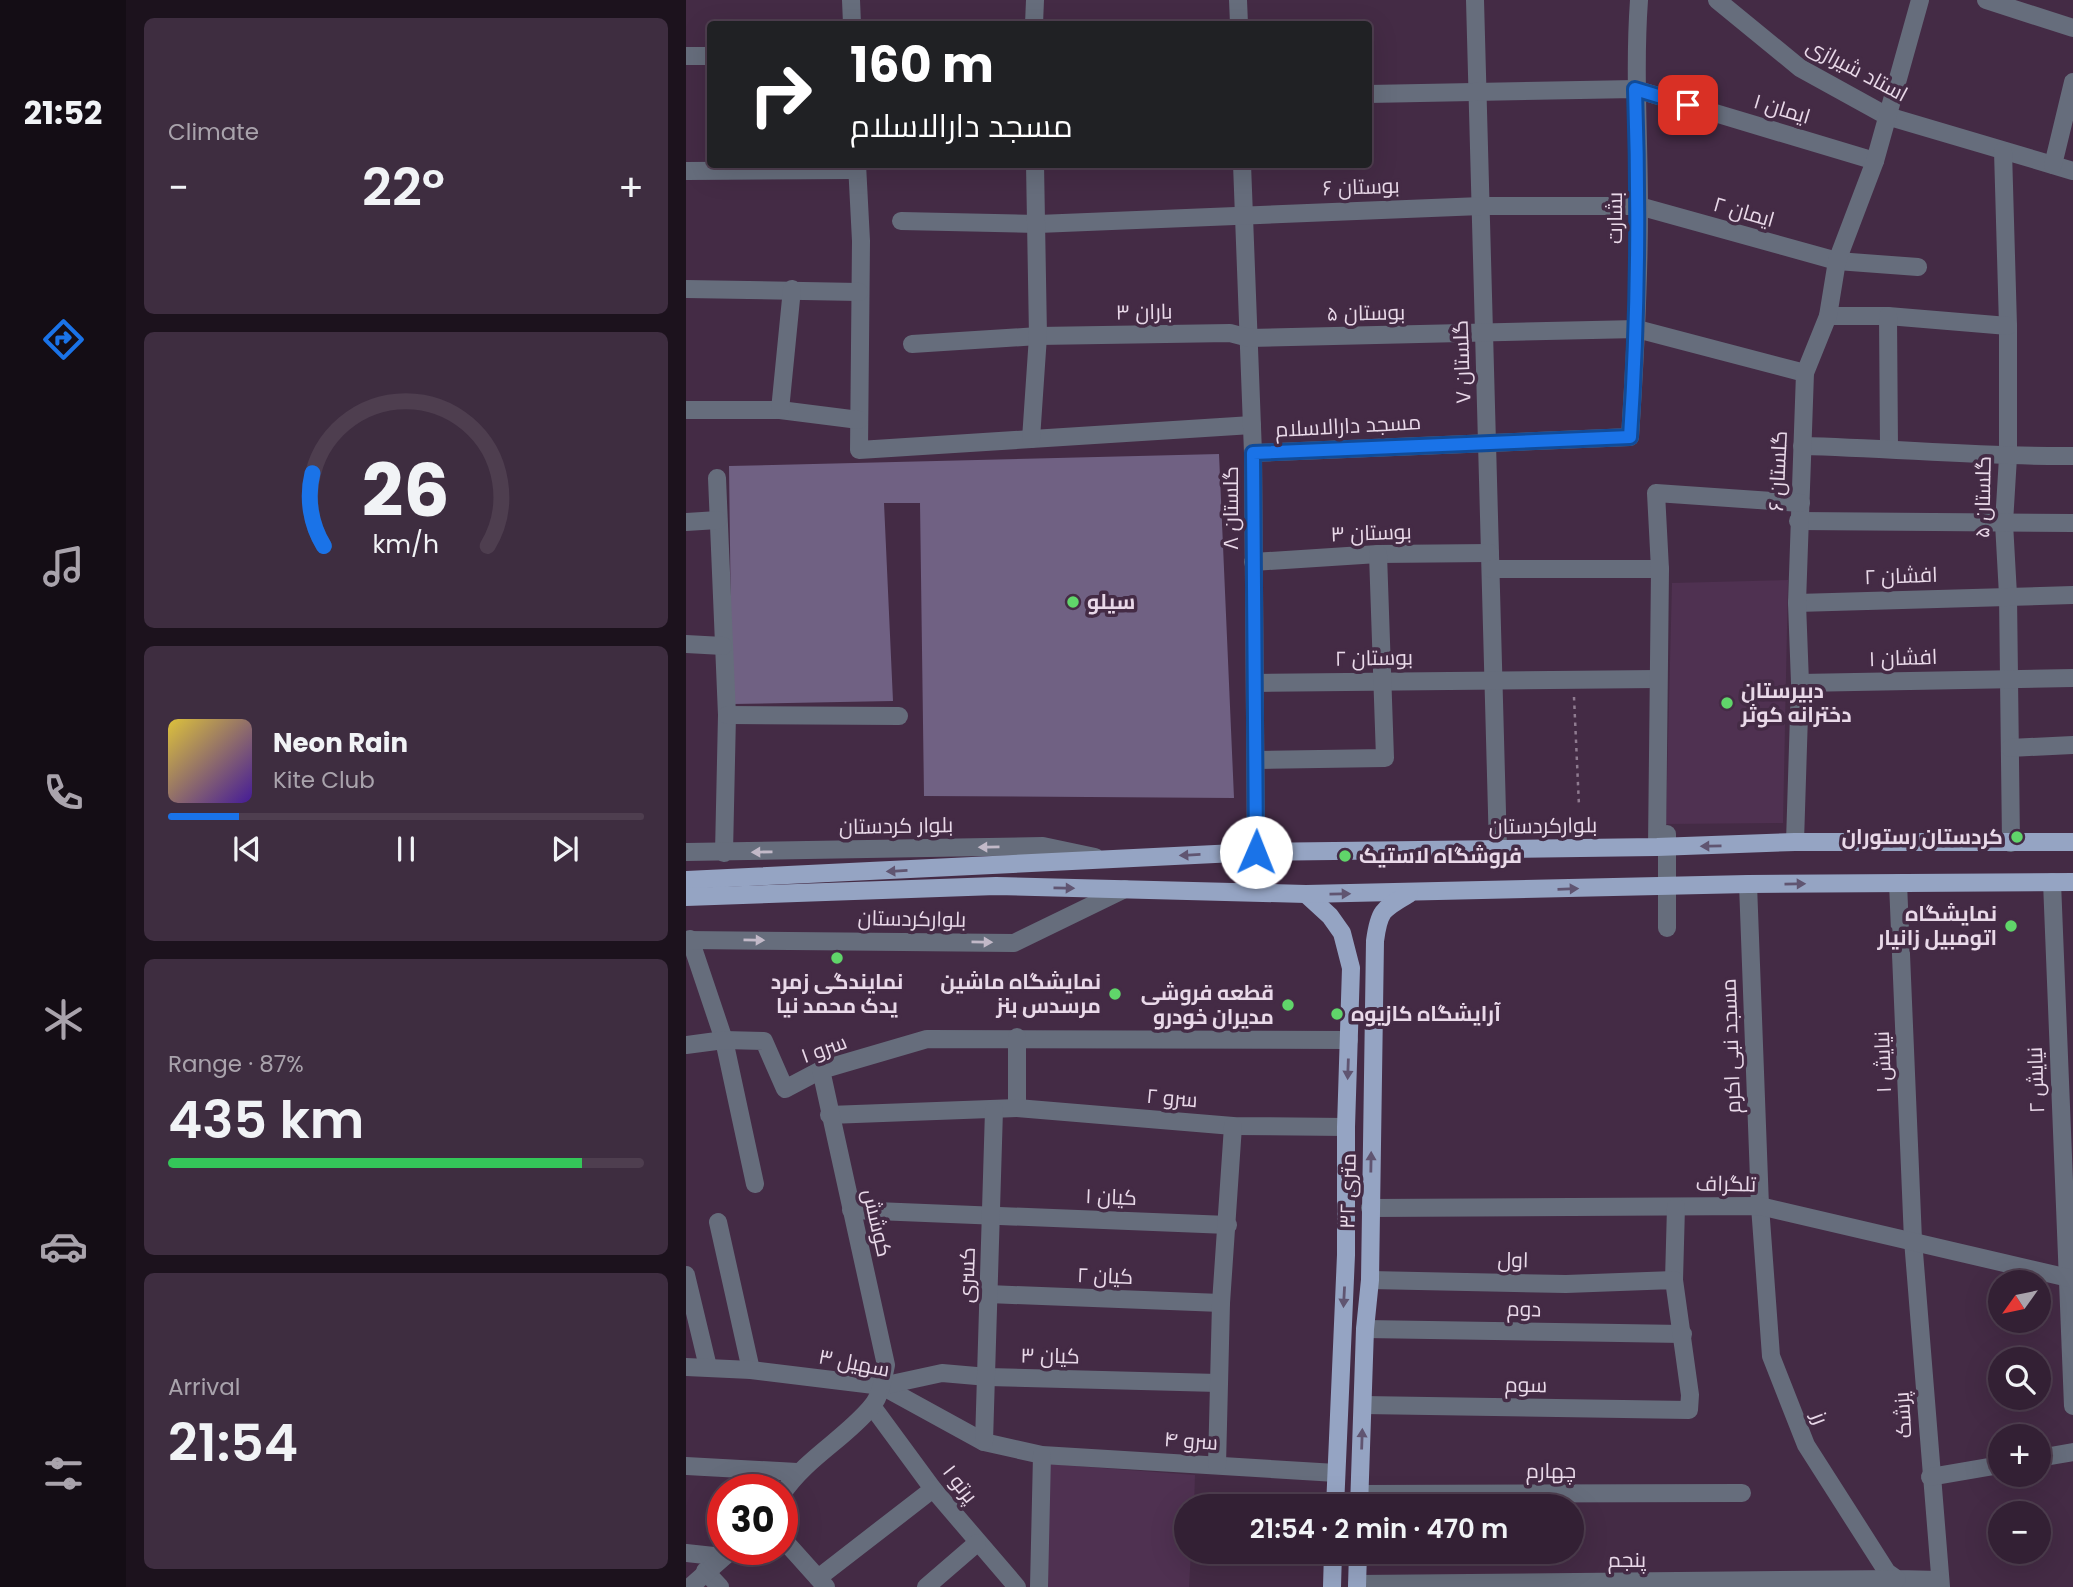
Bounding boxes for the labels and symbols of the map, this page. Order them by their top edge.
street label: استاد شیرازی [1801,31,1913,108]
pin [1658,75,1718,135]
street label: ایمان ۱ [1750,86,1814,131]
street label: بوستان ۶ [1322,171,1400,202]
street label: ایمان ۲ [1710,189,1778,234]
street label: بشارت [1600,192,1629,244]
street label: باران ۳ [1115,297,1173,326]
street label: بوستان ۵ [1326,297,1406,328]
street label: گلستان ۷ [1446,320,1477,404]
street label: مسجد دارالاسلام [1274,407,1422,444]
street label: گلستان ۶ [1761,430,1794,512]
street label: گلستان ۵ [1967,456,1998,538]
street label: گلستان ۸ [1216,466,1245,550]
street label: بوستان ۳ [1330,517,1412,548]
street label: افشان ۲ [1864,560,1938,591]
place label: سیلو [1087,587,1135,616]
marker: سیلو [1065,594,1081,610]
street label: بوستان ۲ [1335,642,1413,673]
street label: افشان ۱ [1868,642,1938,673]
place label: دبیرستان دخترانه کوثر [1740,676,1852,729]
marker: دبیرستان دخترانه کوثر [1719,695,1735,711]
street label: بلوار کردستان [839,810,953,841]
street label: بلوارکردستان [1488,810,1598,841]
position arrow [1219,815,1293,889]
place label: کردستان رستوران [1841,822,2003,851]
marker: کردستان رستوران [2009,829,2025,845]
one-way arrow [1700,840,1722,852]
one-way arrow [978,841,1000,853]
place label: فروشگاه لاستیک [1359,841,1522,870]
one-way arrow [751,846,773,858]
marker: فروشگاه لاستیک [1337,848,1353,864]
one-way arrow [1178,850,1200,861]
one-way arrow [886,865,908,876]
one-way arrow [1784,878,1806,890]
one-way arrow [1053,882,1075,893]
one-way arrow [1557,883,1579,894]
one-way arrow [1329,888,1351,899]
place label: نمایشگاه اتومبیل زانیار [1876,899,1997,952]
street label: بلوارکردستان [857,903,967,934]
marker: نمایشگاه اتومبیل زانیار [2003,918,2019,934]
one-way arrow [743,934,765,946]
one-way arrow [971,936,993,948]
marker: نمایندگی زمرد یدک محمد نیا [829,950,845,966]
place label: نمایندگی زمرد یدک محمد نیا [771,967,903,1020]
place label: نمایشگاه ماشین مرسدس بنز [940,967,1101,1020]
place label: قطعه فروشی مدیران خودرو [1141,978,1274,1031]
street label: مسجد نبی اکرم [1714,978,1747,1114]
marker: نمایشگاه ماشین مرسدس بنز [1107,986,1123,1002]
marker: قطعه فروشی مدیران خودرو [1280,997,1296,1013]
place label: آرایشگاه کازیوه [1351,999,1501,1028]
marker: آرایشگاه کازیوه [1329,1006,1345,1022]
street label: سرو ۱ [797,1027,851,1070]
street label: نیایش ۱ [1867,1031,1898,1093]
street label: نیایش ۲ [2020,1046,2051,1114]
one-way arrow [1342,1058,1353,1080]
street label: سرو ۲ [1145,1081,1199,1114]
one-way arrow [1365,1151,1377,1173]
street label: ۳۲ متری [1332,1153,1363,1229]
street label: تلگراف [1695,1168,1757,1199]
street label: کیان ۱ [1085,1181,1137,1212]
street label: کوشش [856,1186,899,1260]
street label: اول [1497,1245,1529,1274]
street label: کسری [951,1247,982,1303]
street label: کیان ۲ [1076,1260,1134,1291]
north arrow [1988,1270,2051,1334]
one-way arrow [1338,1286,1349,1308]
street label: دوم [1506,1294,1542,1323]
street label: کیان ۳ [1020,1340,1080,1371]
street label: سهیل ۳ [816,1341,892,1384]
street label: سوم [1504,1370,1548,1399]
street label: پزشک [1886,1390,1919,1439]
street label: رز [1805,1407,1836,1428]
street label: سرو ۴ [1163,1424,1219,1457]
one-way arrow [1356,1427,1367,1449]
street label: چهارم [1526,1456,1576,1485]
street label: پرتو ۱ [936,1458,985,1509]
speed limit sign: 30 [707,1474,798,1565]
street label: پنجم [1608,1545,1647,1574]

